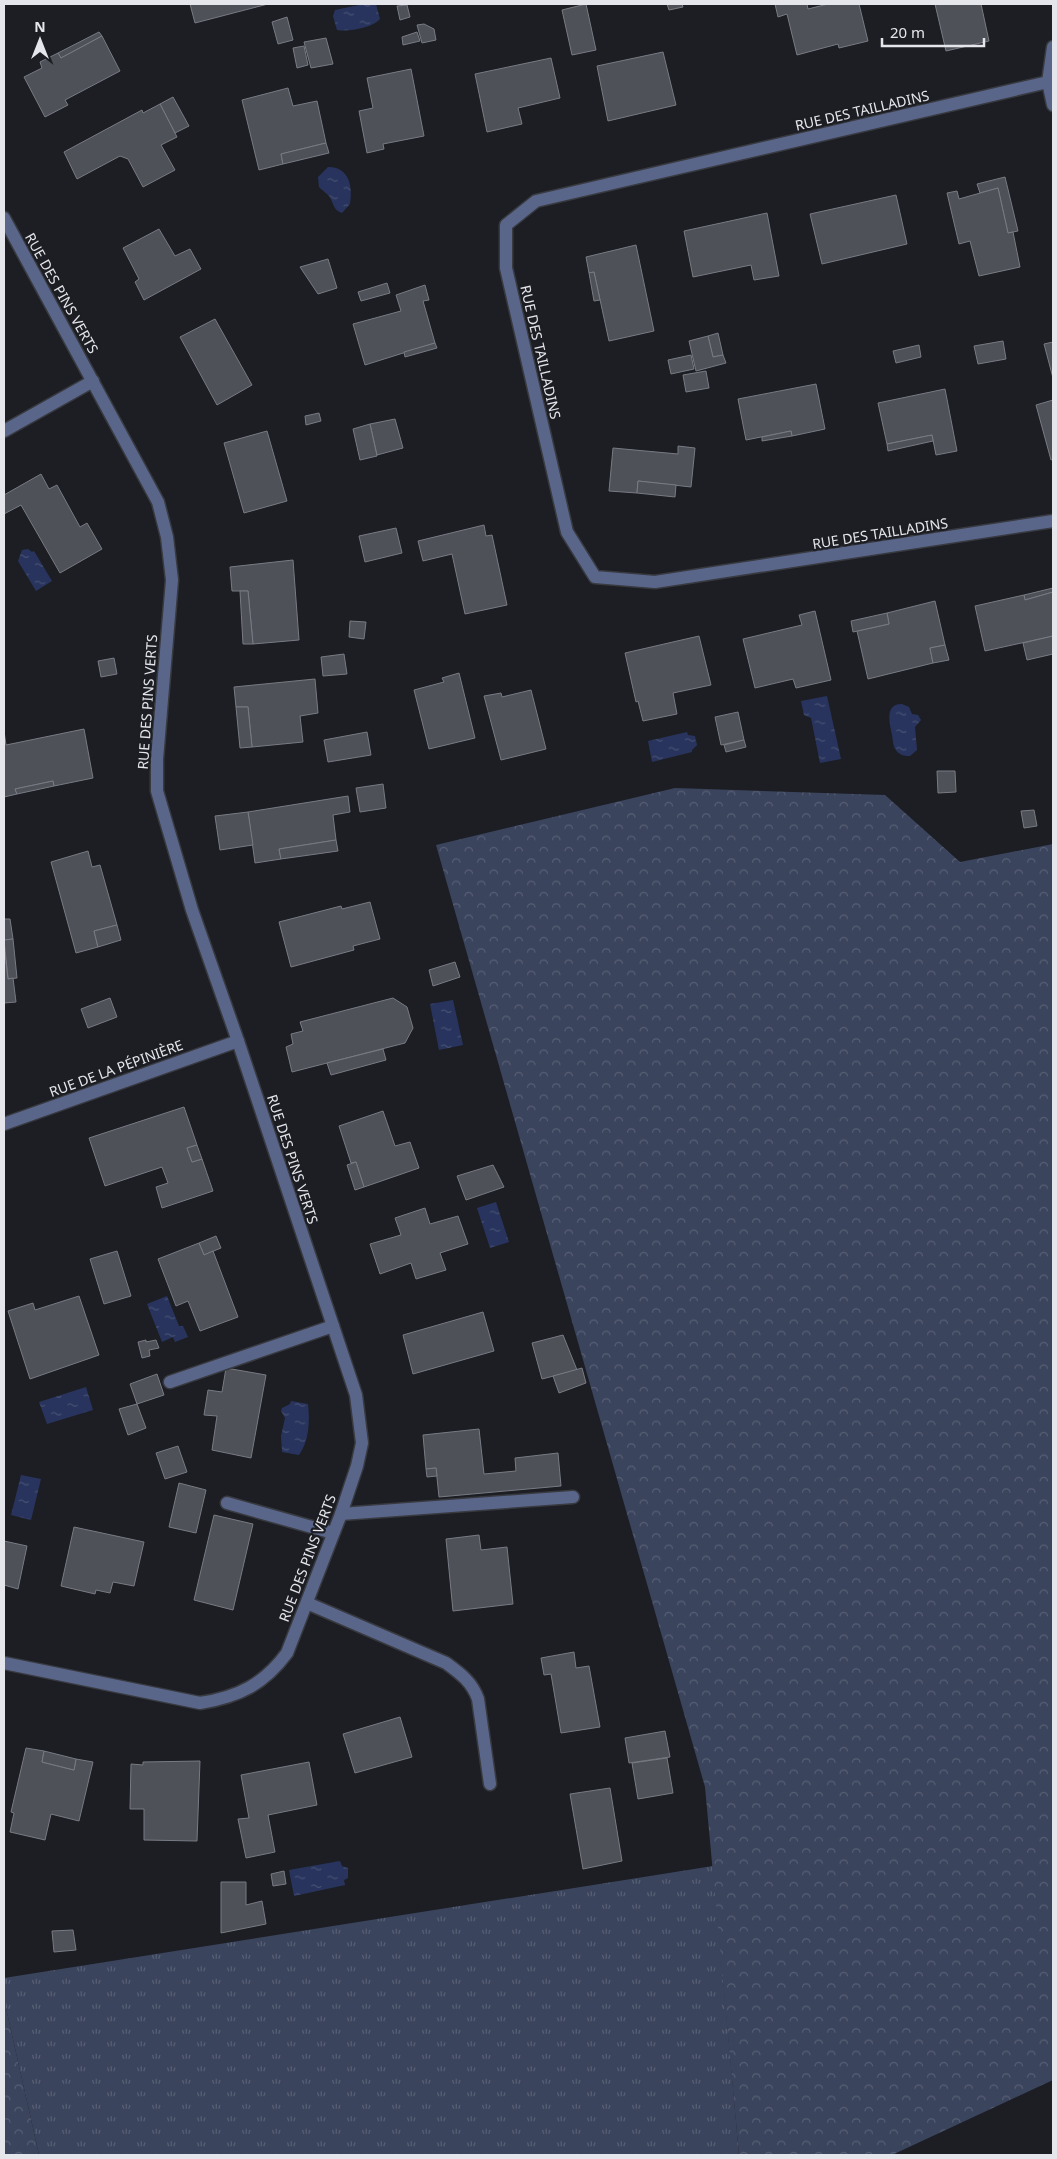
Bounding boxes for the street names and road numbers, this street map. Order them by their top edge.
street label: RUE DES TAILLADINS [793,85,931,135]
street label: RUE DES PINS VERTS [21,229,103,357]
street label: RUE DES TAILLADINS [516,283,566,421]
street label: RUE DES TAILLADINS [811,513,949,553]
street label: RUE DES PINS VERTS [133,634,161,770]
street label: RUE DE LA PÉPINIÈRE [46,1035,186,1101]
street label: RUE DES PINS VERTS [263,1092,323,1227]
street label: RUE DES PINS VERTS [274,1491,340,1625]

